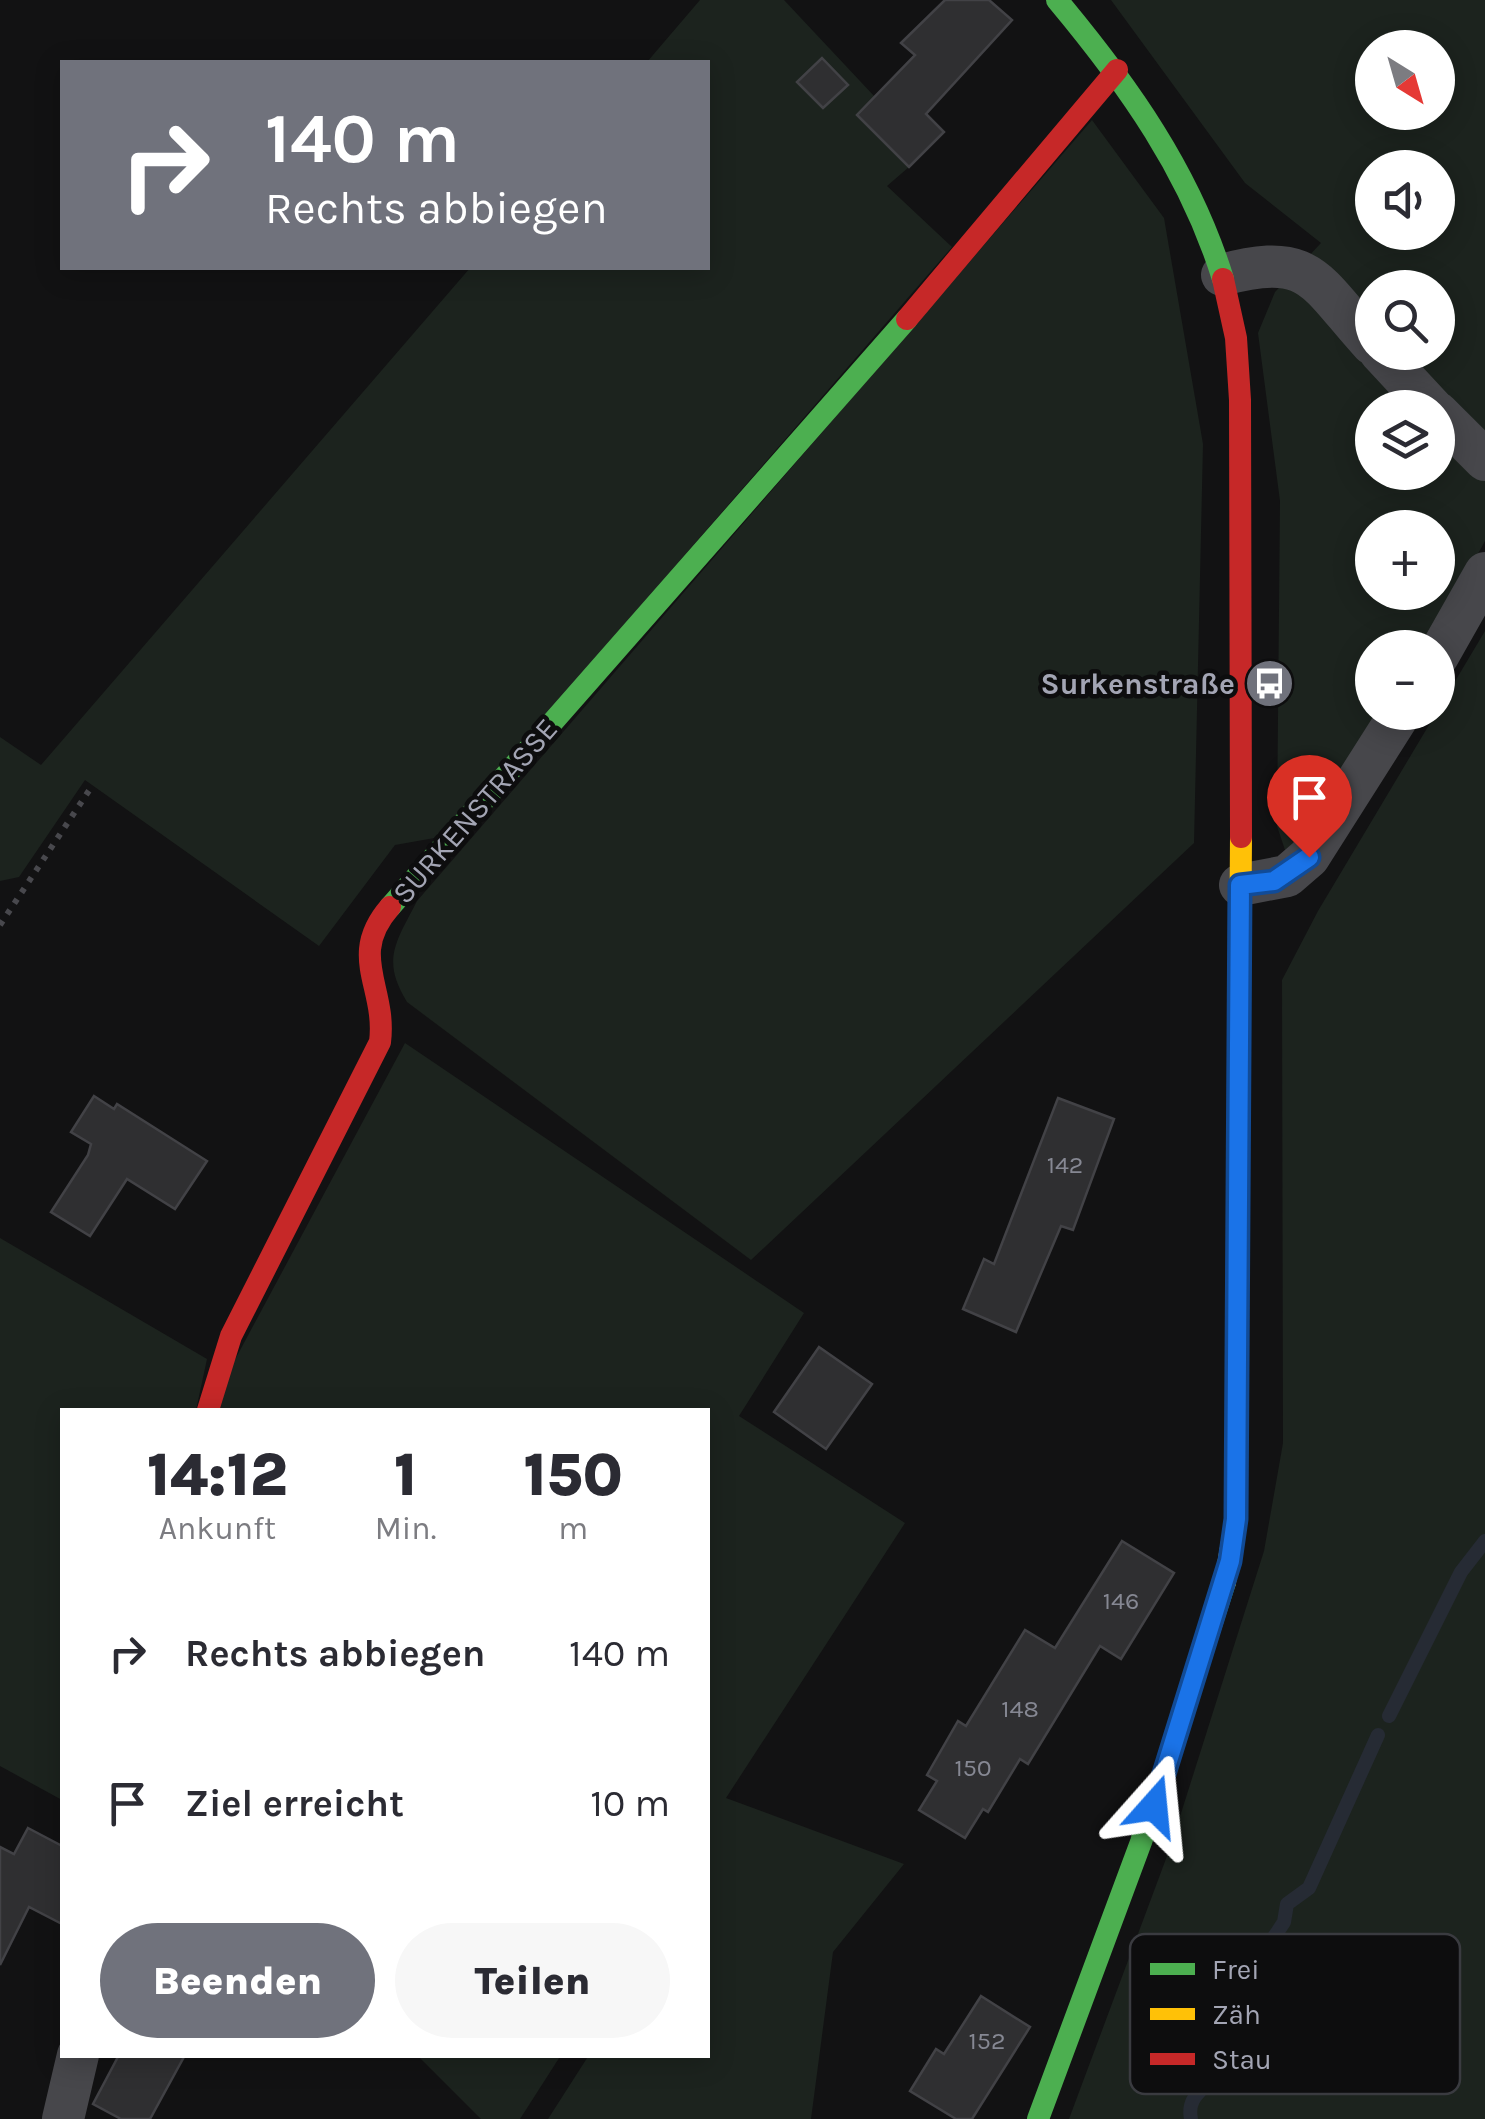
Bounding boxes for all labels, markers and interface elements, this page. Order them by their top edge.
north arrow [1355,30,1455,130]
map controls [1355,30,1455,730]
text: 140 m [265,98,460,180]
icon: right [100,100,230,230]
button: sound [1355,150,1455,250]
text: Rechts abbiegen [265,182,608,234]
button: search [1355,270,1455,370]
button: layers [1355,390,1455,490]
button: + [1355,510,1455,610]
button: − [1355,630,1455,730]
bus stop icon: Surkenstraße [1244,658,1296,710]
place label: Surkenstraße [1041,666,1235,702]
street label: SURKENSTRASSE [385,711,565,911]
pin [1267,755,1352,858]
icon: arrive [1282,770,1337,825]
house number: 142 [1047,1150,1083,1179]
text: 14:12 [147,1440,288,1510]
text: 1 [394,1440,417,1510]
text: 150 [523,1440,623,1510]
text: Ankunft [159,1510,276,1547]
text: Min. [375,1510,436,1547]
text: m [558,1510,588,1547]
house number: 146 [1103,1586,1139,1615]
icon: right [100,1626,155,1681]
text: Rechts abbiegen [185,1631,485,1676]
text: 140 m [569,1631,670,1676]
house number: 148 [1001,1694,1039,1723]
house number: 150 [954,1753,992,1782]
position arrow [1102,1754,1206,1858]
icon: arrive [100,1776,155,1831]
text: Ziel erreicht [185,1781,404,1826]
text: 10 m [590,1781,670,1826]
button: Beenden [100,1923,375,2038]
button: Teilen [395,1923,670,2038]
legend [1130,1934,1460,2094]
text: Frei [1212,1953,1260,1986]
text: Zäh [1212,1998,1261,2031]
house number: 152 [969,2026,1005,2055]
text: Stau [1212,2043,1272,2076]

